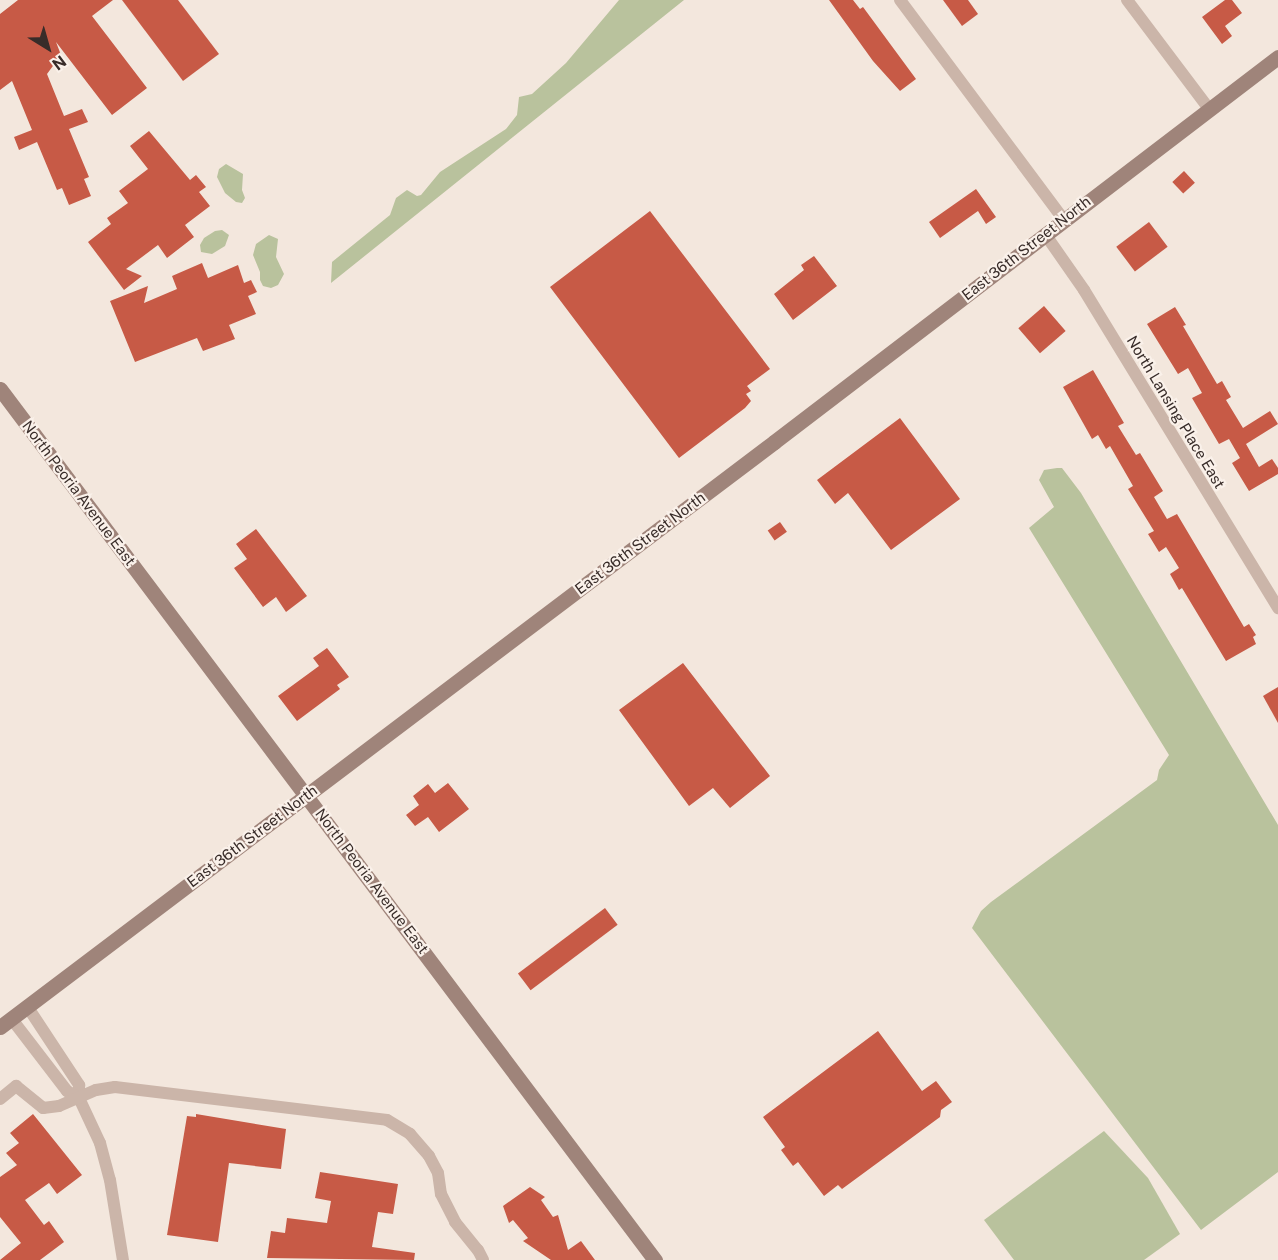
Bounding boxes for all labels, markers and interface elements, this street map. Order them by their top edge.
north arrow [18,18,78,78]
text: N [48,51,70,74]
street label: East 36th Street North [958,192,1094,304]
street label: North Lansing Place East [1123,332,1229,492]
street label: North Peoria Avenue East [18,417,140,569]
street label: East 36th Street North [571,488,709,598]
street label: East 36th Street North [183,781,321,891]
street label: North Peoria Avenue East [311,805,433,957]

